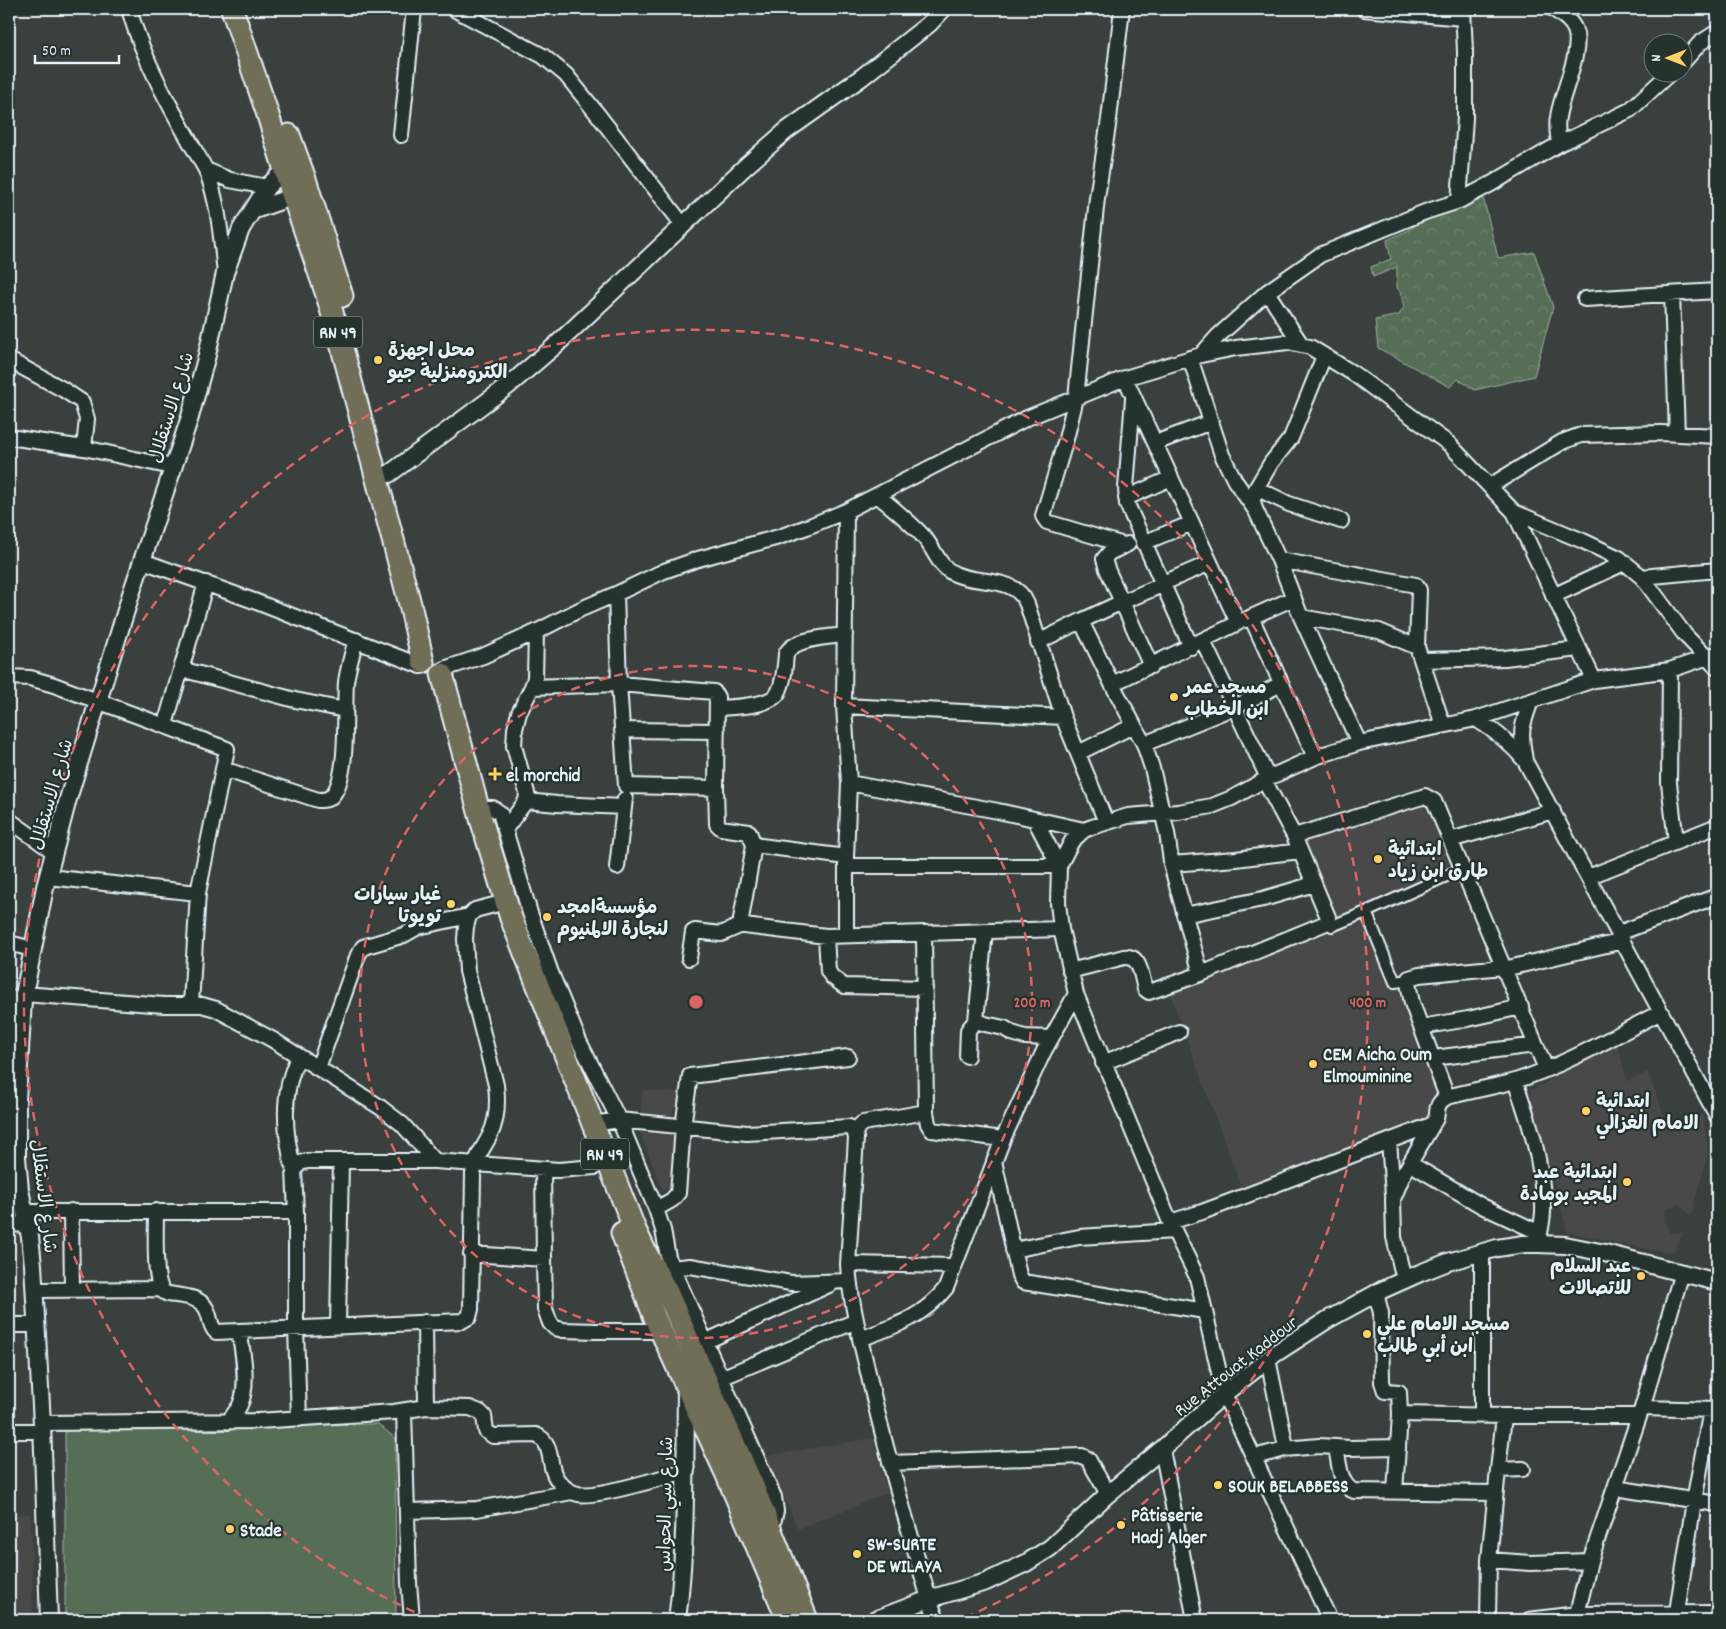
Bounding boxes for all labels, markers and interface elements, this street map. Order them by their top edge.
scale bar [35,32,119,64]
north arrow [1644,32,1694,82]
text: 50 m [42,41,71,63]
text: N [1647,54,1667,61]
road number: RN 49 [314,316,362,348]
place label: محل اجهزة الكترومنزلية جيو [386,339,508,388]
street label: شارع الاستقلال [144,349,203,467]
marker: محل اجهزة الكترومنزلية جيو [372,354,384,366]
place label: مسجد عمر ابن الخطاب [1182,676,1269,725]
marker: مسجد عمر ابن الخطاب [1168,691,1180,703]
street label: شارع الاستقلال [25,736,82,854]
place label: el morchid [506,764,581,791]
marker: el morchid [488,767,502,781]
place label: ابتدائية طارق ابن زياد [1388,838,1488,887]
marker: ابتدائية طارق ابن زياد [1372,853,1384,865]
place label: غيار سيارات تويوتا [354,883,443,932]
place label: مؤسسةامجد لنجارة الالمنيوم [557,896,668,945]
marker: غيار سيارات تويوتا [445,898,457,910]
marker: مؤسسةامجد لنجارة الالمنيوم [541,911,553,923]
centre of rings [687,993,705,1011]
text: 200 m [1014,993,1050,1015]
text: 400 m [1350,993,1386,1015]
place label: CEM Aicha Oum Elmouminine [1323,1043,1432,1092]
marker: CEM Aicha Oum Elmouminine [1307,1058,1319,1070]
place label: ابتدائية الامام الغزالي [1596,1090,1698,1139]
marker: ابتدائية الامام الغزالي [1580,1105,1592,1117]
street label: شارع الاستقلال [21,1138,62,1255]
road number: RN 49 [581,1138,629,1170]
place label: ابتدائية عبد المجيد بومادة [1520,1161,1617,1210]
marker: ابتدائية عبد المجيد بومادة [1621,1176,1633,1188]
place label: عبد السلام للاتصالات [1550,1255,1631,1304]
marker: عبد السلام للاتصالات [1635,1270,1647,1282]
street label: Rue Attouat Kaddour [1169,1311,1305,1425]
place label: مسجد الامام علي ابن أبي طالب [1377,1313,1510,1362]
marker: مسجد الامام علي ابن أبي طالب [1361,1328,1373,1340]
street label: شارع سي الحواس [653,1436,682,1572]
place label: SOUK BELABBESS [1228,1475,1349,1502]
marker: SOUK BELABBESS [1212,1479,1224,1491]
place label: Pâtisserie Hadj Alger [1131,1504,1207,1553]
place label: Stade [240,1519,282,1546]
marker: Pâtisserie Hadj Alger [1115,1519,1127,1531]
marker: Stade [224,1523,236,1535]
place label: SW-SURTE DE WILAYA [867,1533,942,1582]
marker: SW-SURTE DE WILAYA [851,1548,863,1560]

